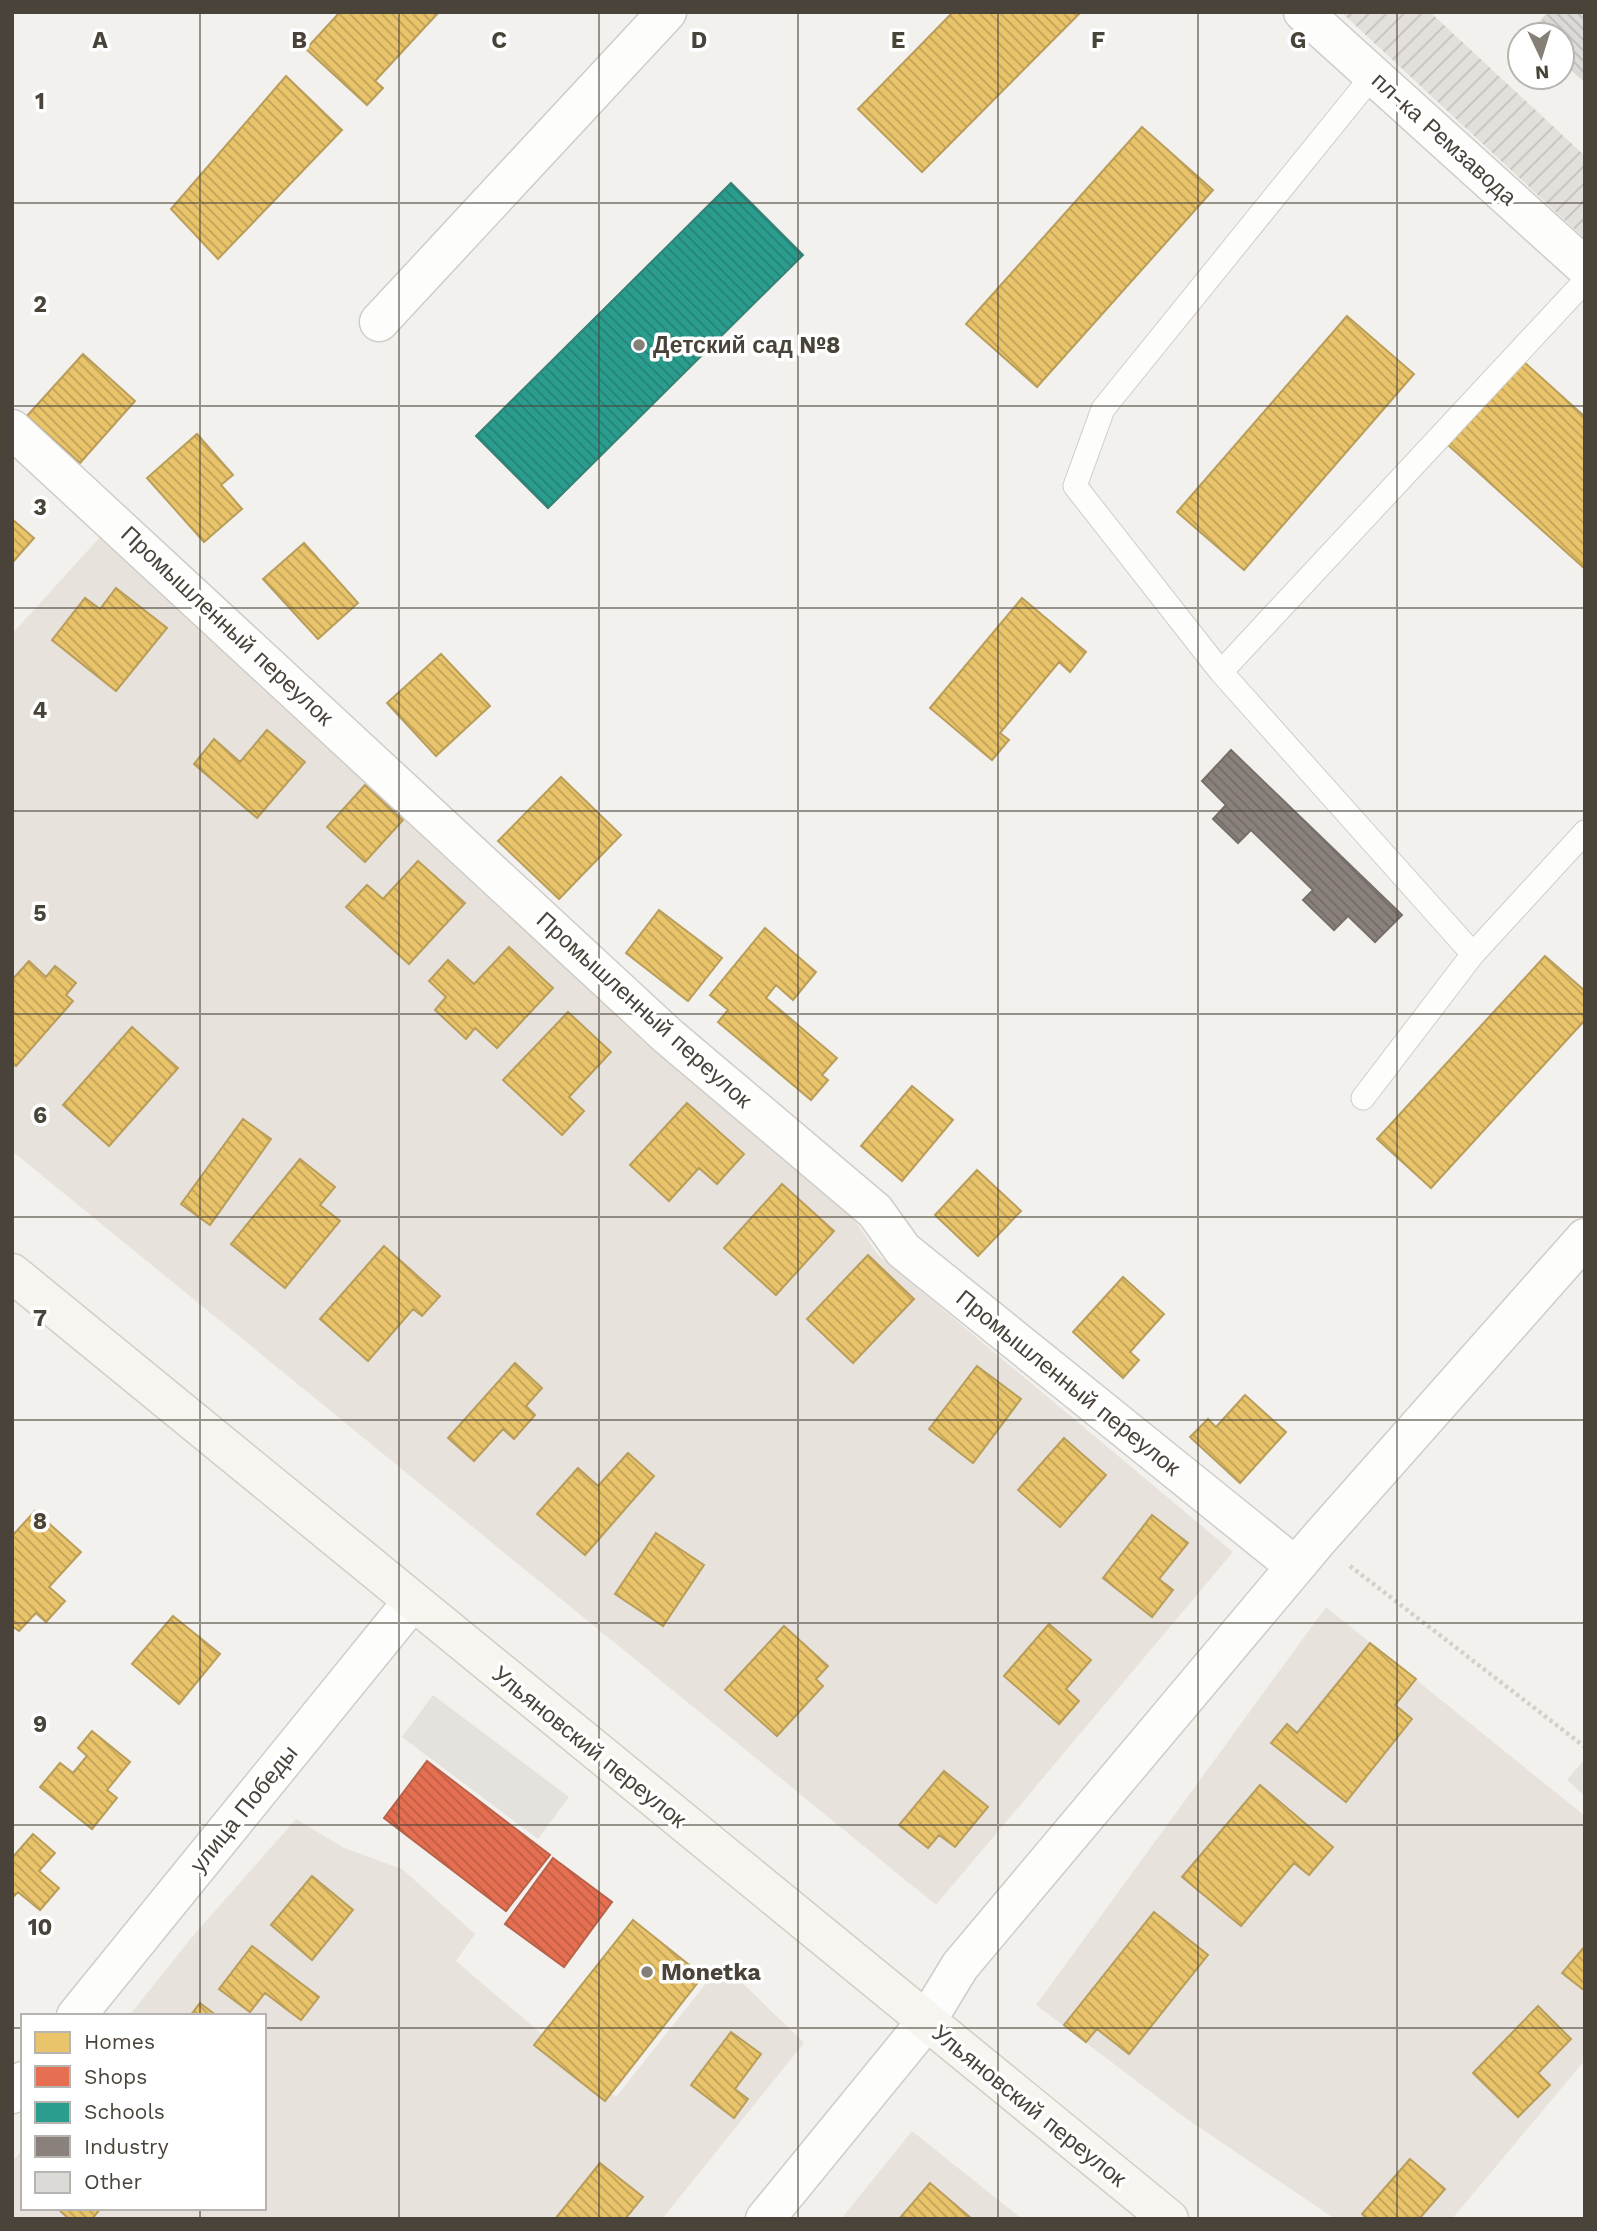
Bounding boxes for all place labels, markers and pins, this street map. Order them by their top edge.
place label: Детский сад №8 [653,332,841,359]
marker: Детский сад №8 [631,337,647,353]
place label: Monetka [661,1959,762,1986]
marker: Monetka [639,1964,655,1980]

